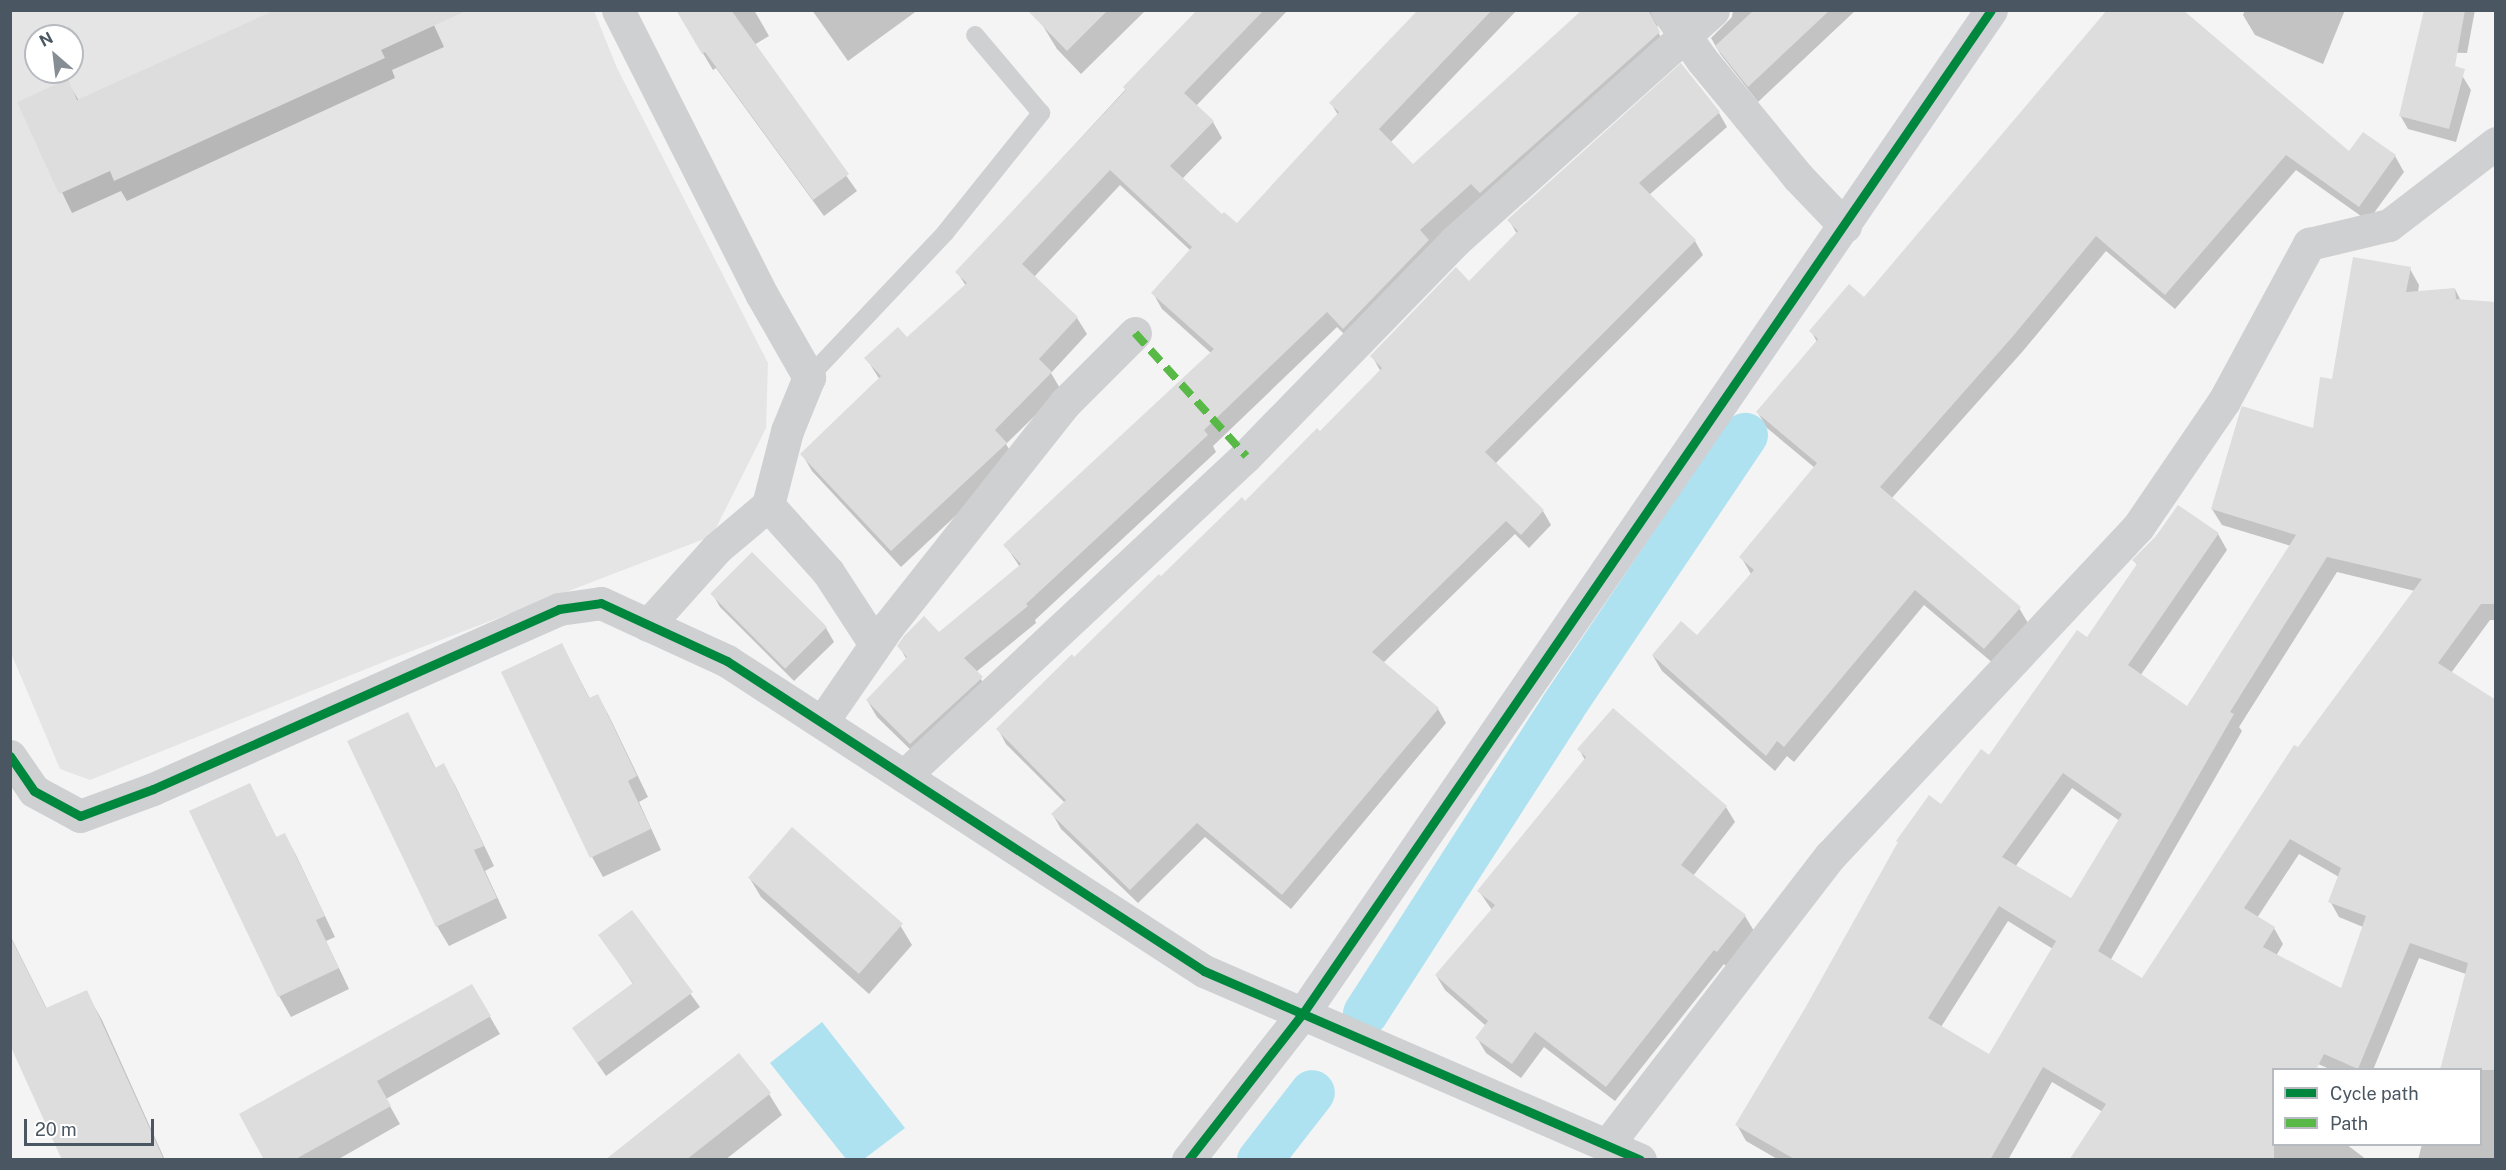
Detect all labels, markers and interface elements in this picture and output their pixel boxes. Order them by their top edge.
north arrow [24,24,84,84]
text: N [36,28,56,51]
legend [2272,1068,2482,1146]
text: Cycle path [2330,1083,2419,1104]
scale bar [27,1107,158,1145]
text: Path [2330,1113,2368,1134]
text: 20 m [35,1119,77,1140]

